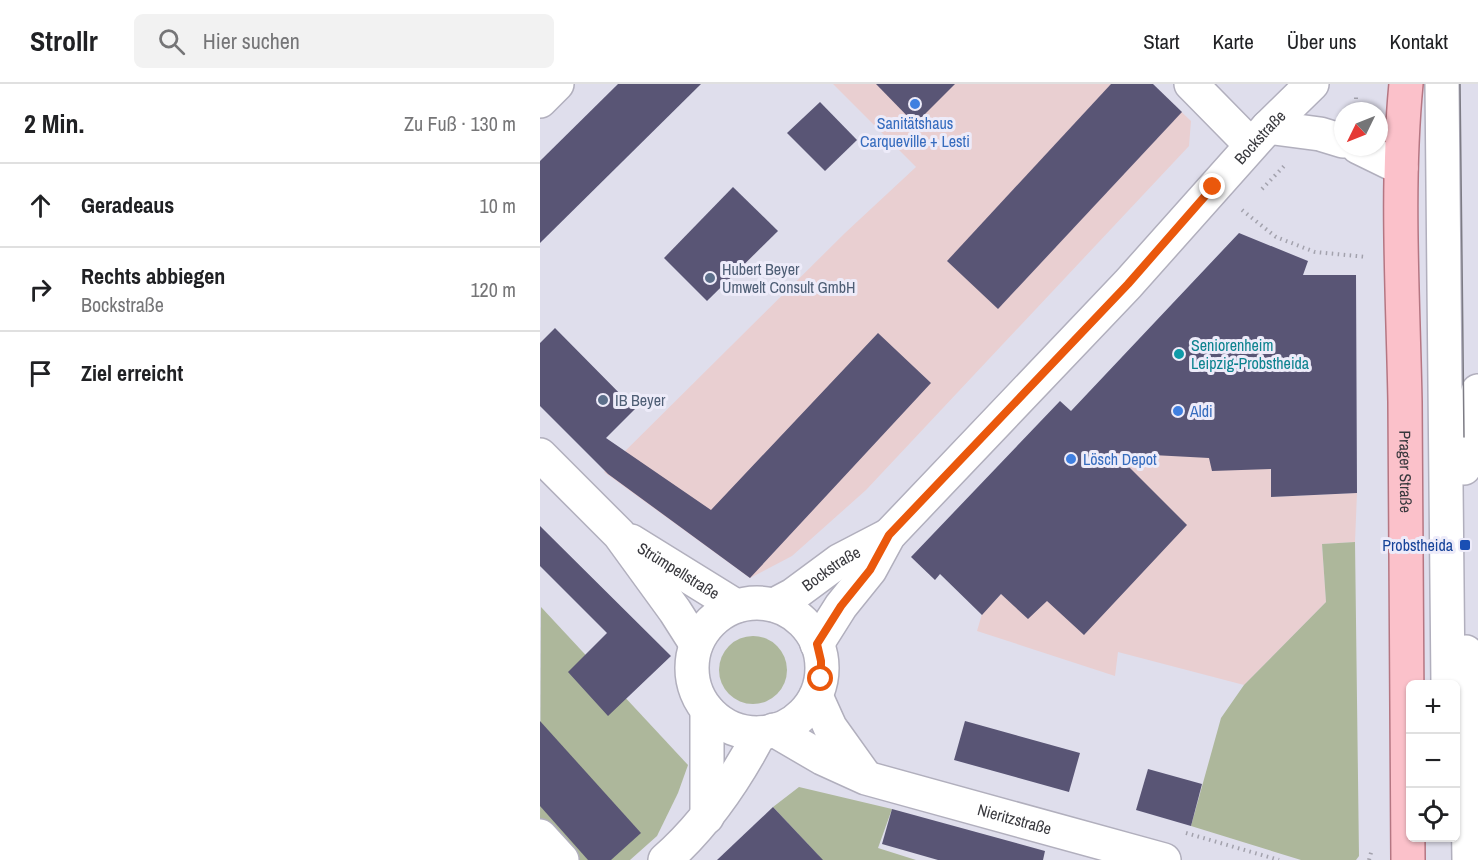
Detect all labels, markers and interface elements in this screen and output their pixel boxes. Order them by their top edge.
search box [134,14,554,68]
text: Strollr [30,22,98,60]
icon: search [155,25,188,58]
text: Hier suchen [203,26,300,56]
text: Start [1143,27,1180,56]
text: Karte [1213,27,1254,56]
text: Über uns [1287,27,1357,56]
text: Kontakt [1390,27,1448,56]
marker: Sanitätshaus Carqueville + Lesti [908,97,922,111]
north arrow [1334,102,1388,156]
street label: Bockstraße [1229,105,1290,169]
text: 2 Min. [24,106,84,141]
text: Zu Fuß · 130 m [404,110,516,137]
place label: Sanitätshaus Carqueville + Lesti [860,112,970,152]
route end [1199,173,1225,199]
icon: ahead [24,189,57,222]
text: Geradeaus [81,190,174,220]
text: 10 m [480,192,516,219]
place label: Hubert Beyer Umwelt Consult GmbH [722,258,855,298]
text: Rechts abbiegen [81,261,225,291]
marker: Hubert Beyer Umwelt Consult GmbH [703,271,717,285]
icon: right [24,273,57,306]
text: 120 m [470,276,516,303]
text: Bockstraße [81,291,164,318]
place label: Seniorenheim Leipzig-Probstheida [1191,334,1310,374]
marker: Seniorenheim Leipzig-Probstheida [1172,347,1186,361]
icon: arrive [24,357,57,390]
text: Ziel erreicht [81,358,183,388]
place label: IB Beyer [615,389,666,411]
marker: IB Beyer [596,393,610,407]
place label: Aldi [1189,400,1213,422]
marker: Aldi [1171,404,1185,418]
street label: Prager Straße [1394,430,1417,513]
place label: Lösch Depot [1083,448,1157,470]
marker: Lösch Depot [1064,452,1078,466]
place label: Probstheida [1382,534,1454,556]
street label: Strümpellstraße [633,537,724,604]
marker: Probstheida [1458,538,1472,552]
street label: Bockstraße [797,541,864,596]
route start [807,665,833,691]
map controls [1406,680,1460,842]
button: + [1406,680,1460,734]
button: − [1406,734,1460,788]
button: locate [1406,788,1460,842]
street label: Nieritzstraße [975,798,1054,840]

